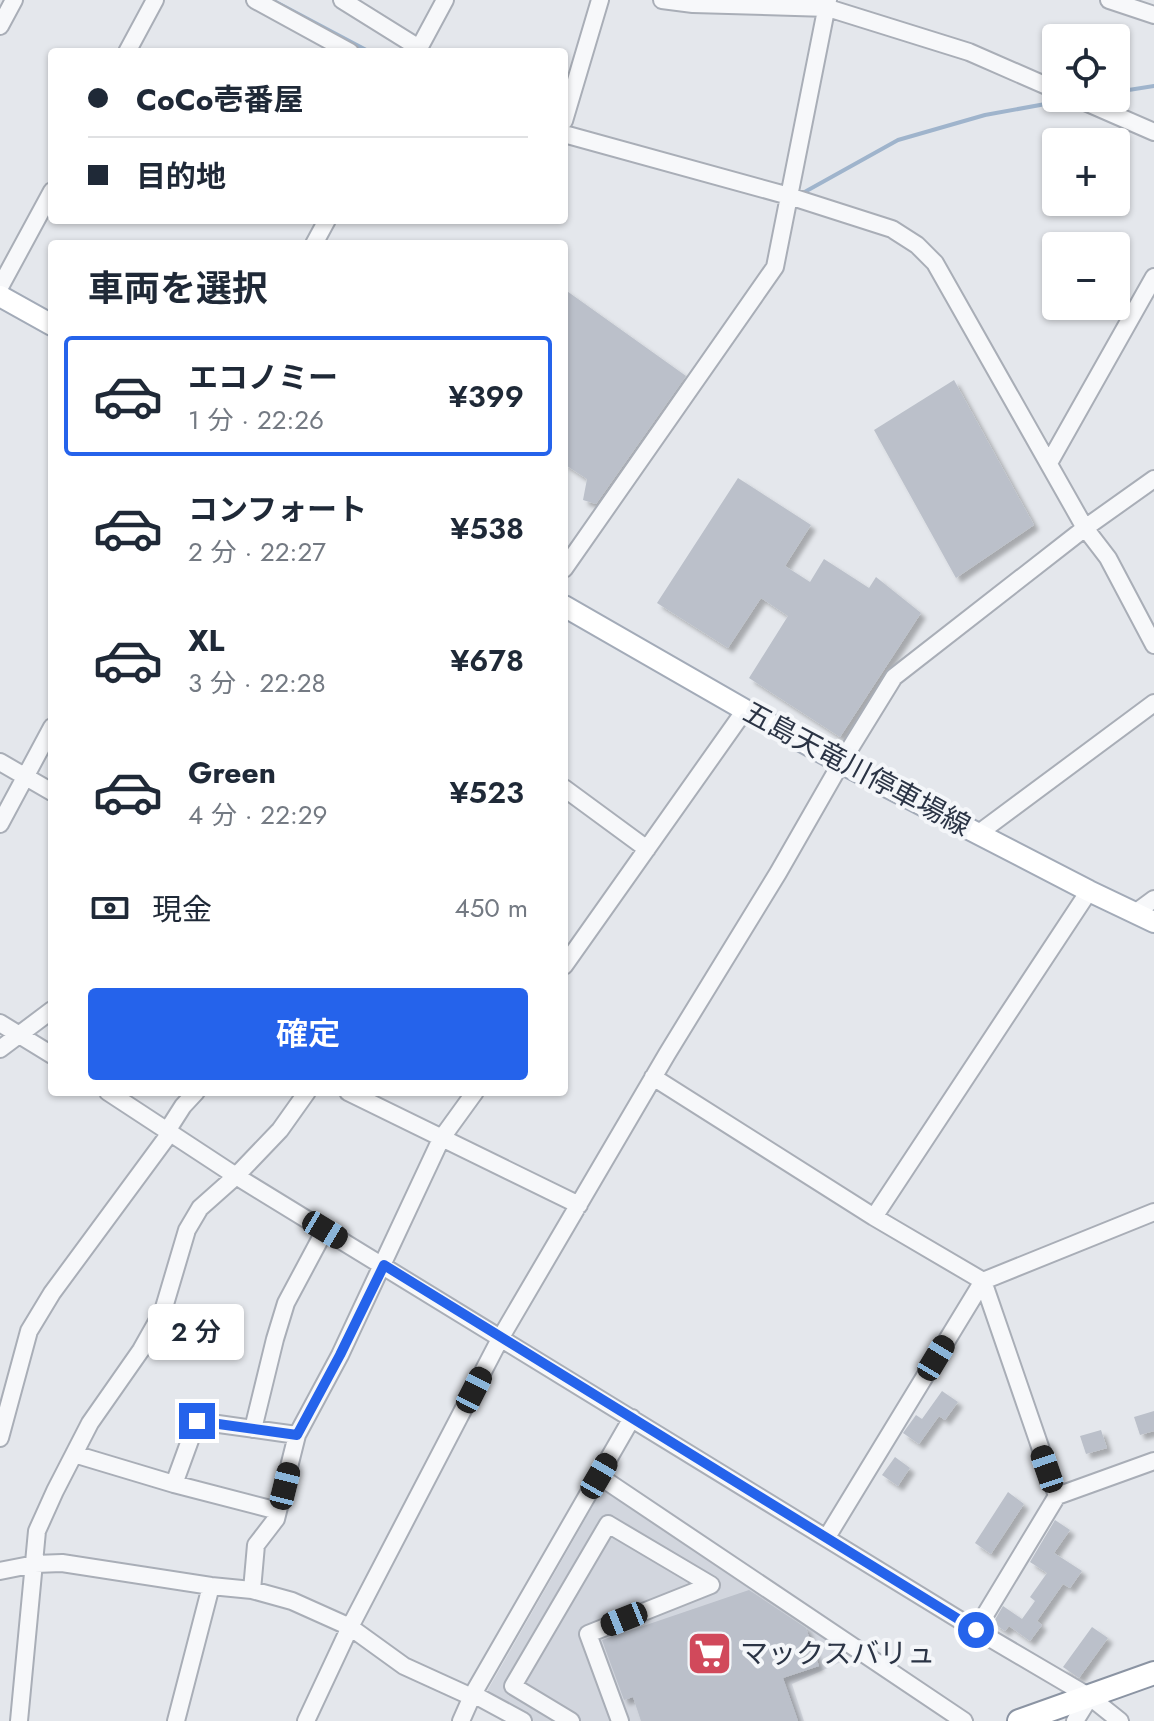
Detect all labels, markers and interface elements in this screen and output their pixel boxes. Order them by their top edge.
map controls [1042,24,1130,320]
button: locate [1042,24,1130,112]
text: CoCo壱番屋 [136,78,303,121]
button: + [1042,128,1130,216]
text: 目的地 [136,155,226,198]
button: − [1042,232,1130,320]
text: 車両を選択 [88,262,268,314]
text: エコノミー [188,356,338,399]
icon: car [92,360,164,432]
text: ¥399 [448,375,524,418]
text: 1 分 · 22:26 [188,401,324,439]
text: コンフォート [188,488,367,531]
icon: car [92,492,164,564]
text: ¥538 [450,507,524,550]
text: 2 分 · 22:27 [188,533,326,571]
text: XL [188,619,224,662]
icon: car [92,624,164,696]
text: ¥678 [450,639,524,682]
text: 3 分 · 22:28 [188,664,326,702]
street label: 五島天竜川停車場線 [736,692,978,846]
text: Green [188,751,276,794]
icon: car [92,756,164,828]
text: ¥523 [449,771,524,814]
text: 4 分 · 22:29 [188,796,328,834]
icon: cash [88,886,132,930]
text: 現金 [152,888,212,931]
text: 450 m [454,889,528,927]
button: 確定 [88,988,528,1080]
car [298,1207,352,1253]
callout: 2 分 [149,1305,245,1361]
text: 2 分 [171,1313,221,1351]
car [913,1331,959,1385]
car [452,1363,496,1417]
route end [179,1403,215,1439]
car [1028,1442,1066,1496]
car [577,1449,621,1503]
car [268,1460,302,1512]
car [597,1599,651,1639]
route start [958,1612,994,1648]
supermarket icon: マックスバリュ [685,1629,733,1677]
place label: マックスバリュ [740,1633,935,1674]

